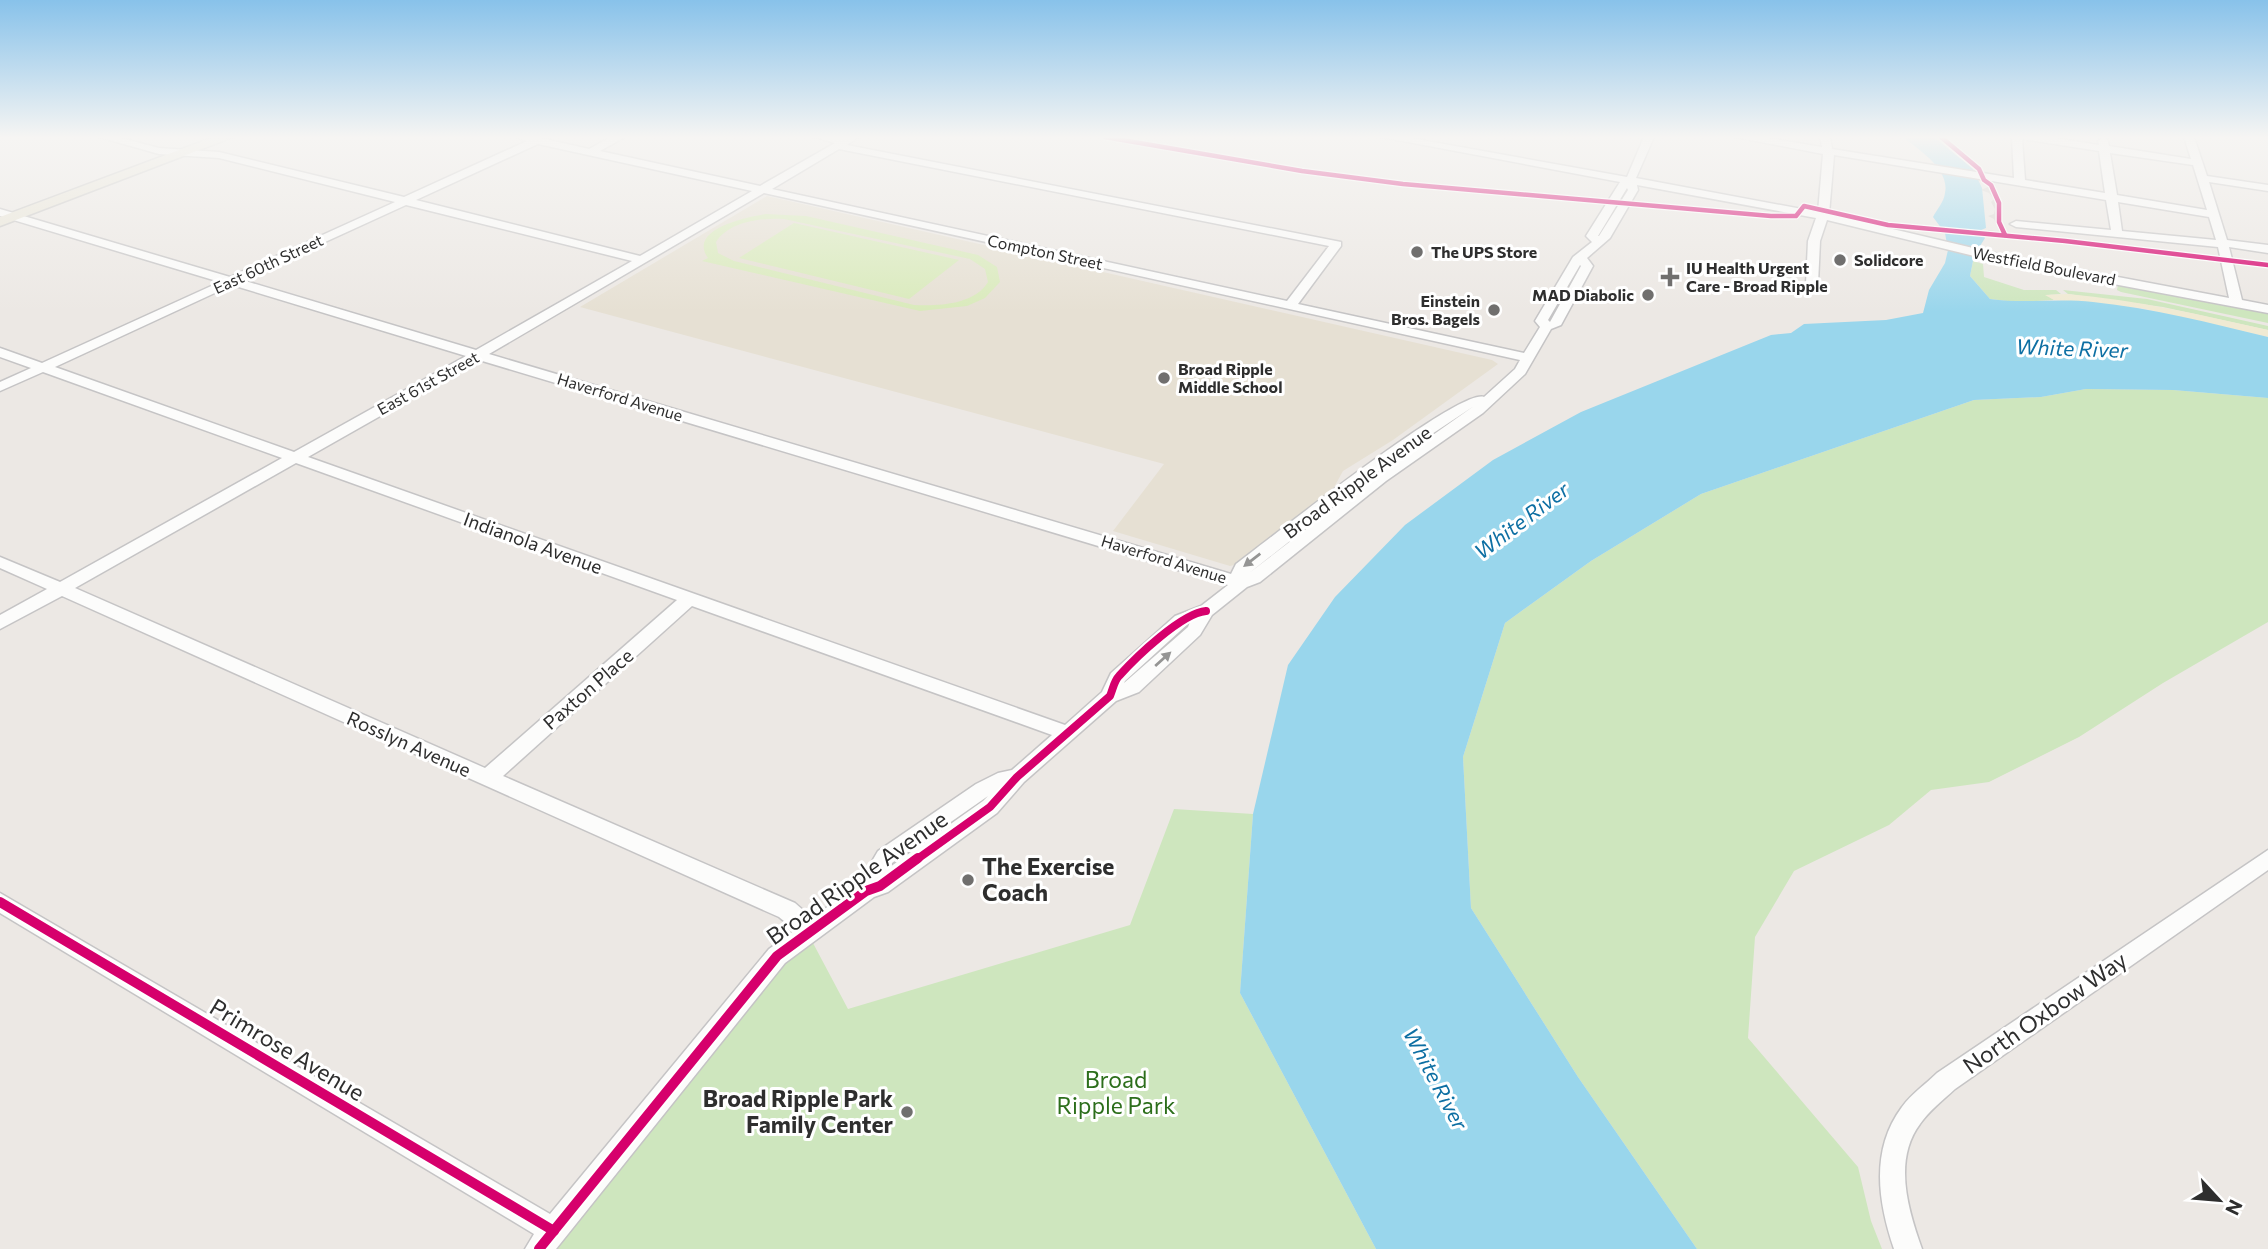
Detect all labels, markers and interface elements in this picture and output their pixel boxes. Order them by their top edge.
street label: East 60th Street [210,230,326,297]
street label: Compton Street [986,230,1105,273]
place label: The UPS Store [1431,242,1537,261]
street label: Westfield Boulevard [1971,242,2117,289]
marker: The UPS Store [1409,244,1425,260]
place label: Solidcore [1854,250,1923,269]
marker: Solidcore [1832,252,1848,268]
place label: IU Health Urgent Care - Broad Ripple [1686,258,1828,295]
marker: IU Health Urgent Care - Broad Ripple [1660,267,1680,287]
place label: MAD Diabolic [1532,285,1634,304]
marker: MAD Diabolic [1640,287,1656,303]
place label: Einstein Bros. Bagels [1391,291,1480,328]
marker: Einstein Bros. Bagels [1486,302,1502,318]
water label: White River [2016,333,2129,362]
street label: East 61st Street [374,347,482,418]
place label: Broad Ripple Middle School [1178,359,1283,396]
street label: Haverford Avenue [555,368,685,425]
marker: Broad Ripple Middle School [1156,370,1172,386]
street label: Broad Ripple Avenue [1278,420,1435,543]
water label: White River [1469,476,1574,563]
street label: Indianola Avenue [461,507,606,578]
street label: Haverford Avenue [1099,530,1229,587]
one-way arrow [1244,553,1262,568]
street label: Paxton Place [538,643,637,734]
one-way arrow [1154,652,1171,668]
street label: Rosslyn Avenue [344,706,475,781]
street label: Broad Ripple Avenue [760,804,952,950]
place label: The Exercise Coach [982,852,1114,906]
marker: The Exercise Coach [960,872,976,888]
street label: North Oxbow Way [1957,945,2132,1079]
street label: Primrose Avenue [205,992,370,1106]
water label: White River [1399,1023,1474,1134]
park label: Broad Ripple Park [1056,1065,1176,1119]
place label: Broad Ripple Park Family Center [703,1084,894,1138]
marker: Broad Ripple Park Family Center [899,1104,915,1120]
north arrow [2184,1165,2254,1235]
text: N [2221,1196,2248,1219]

